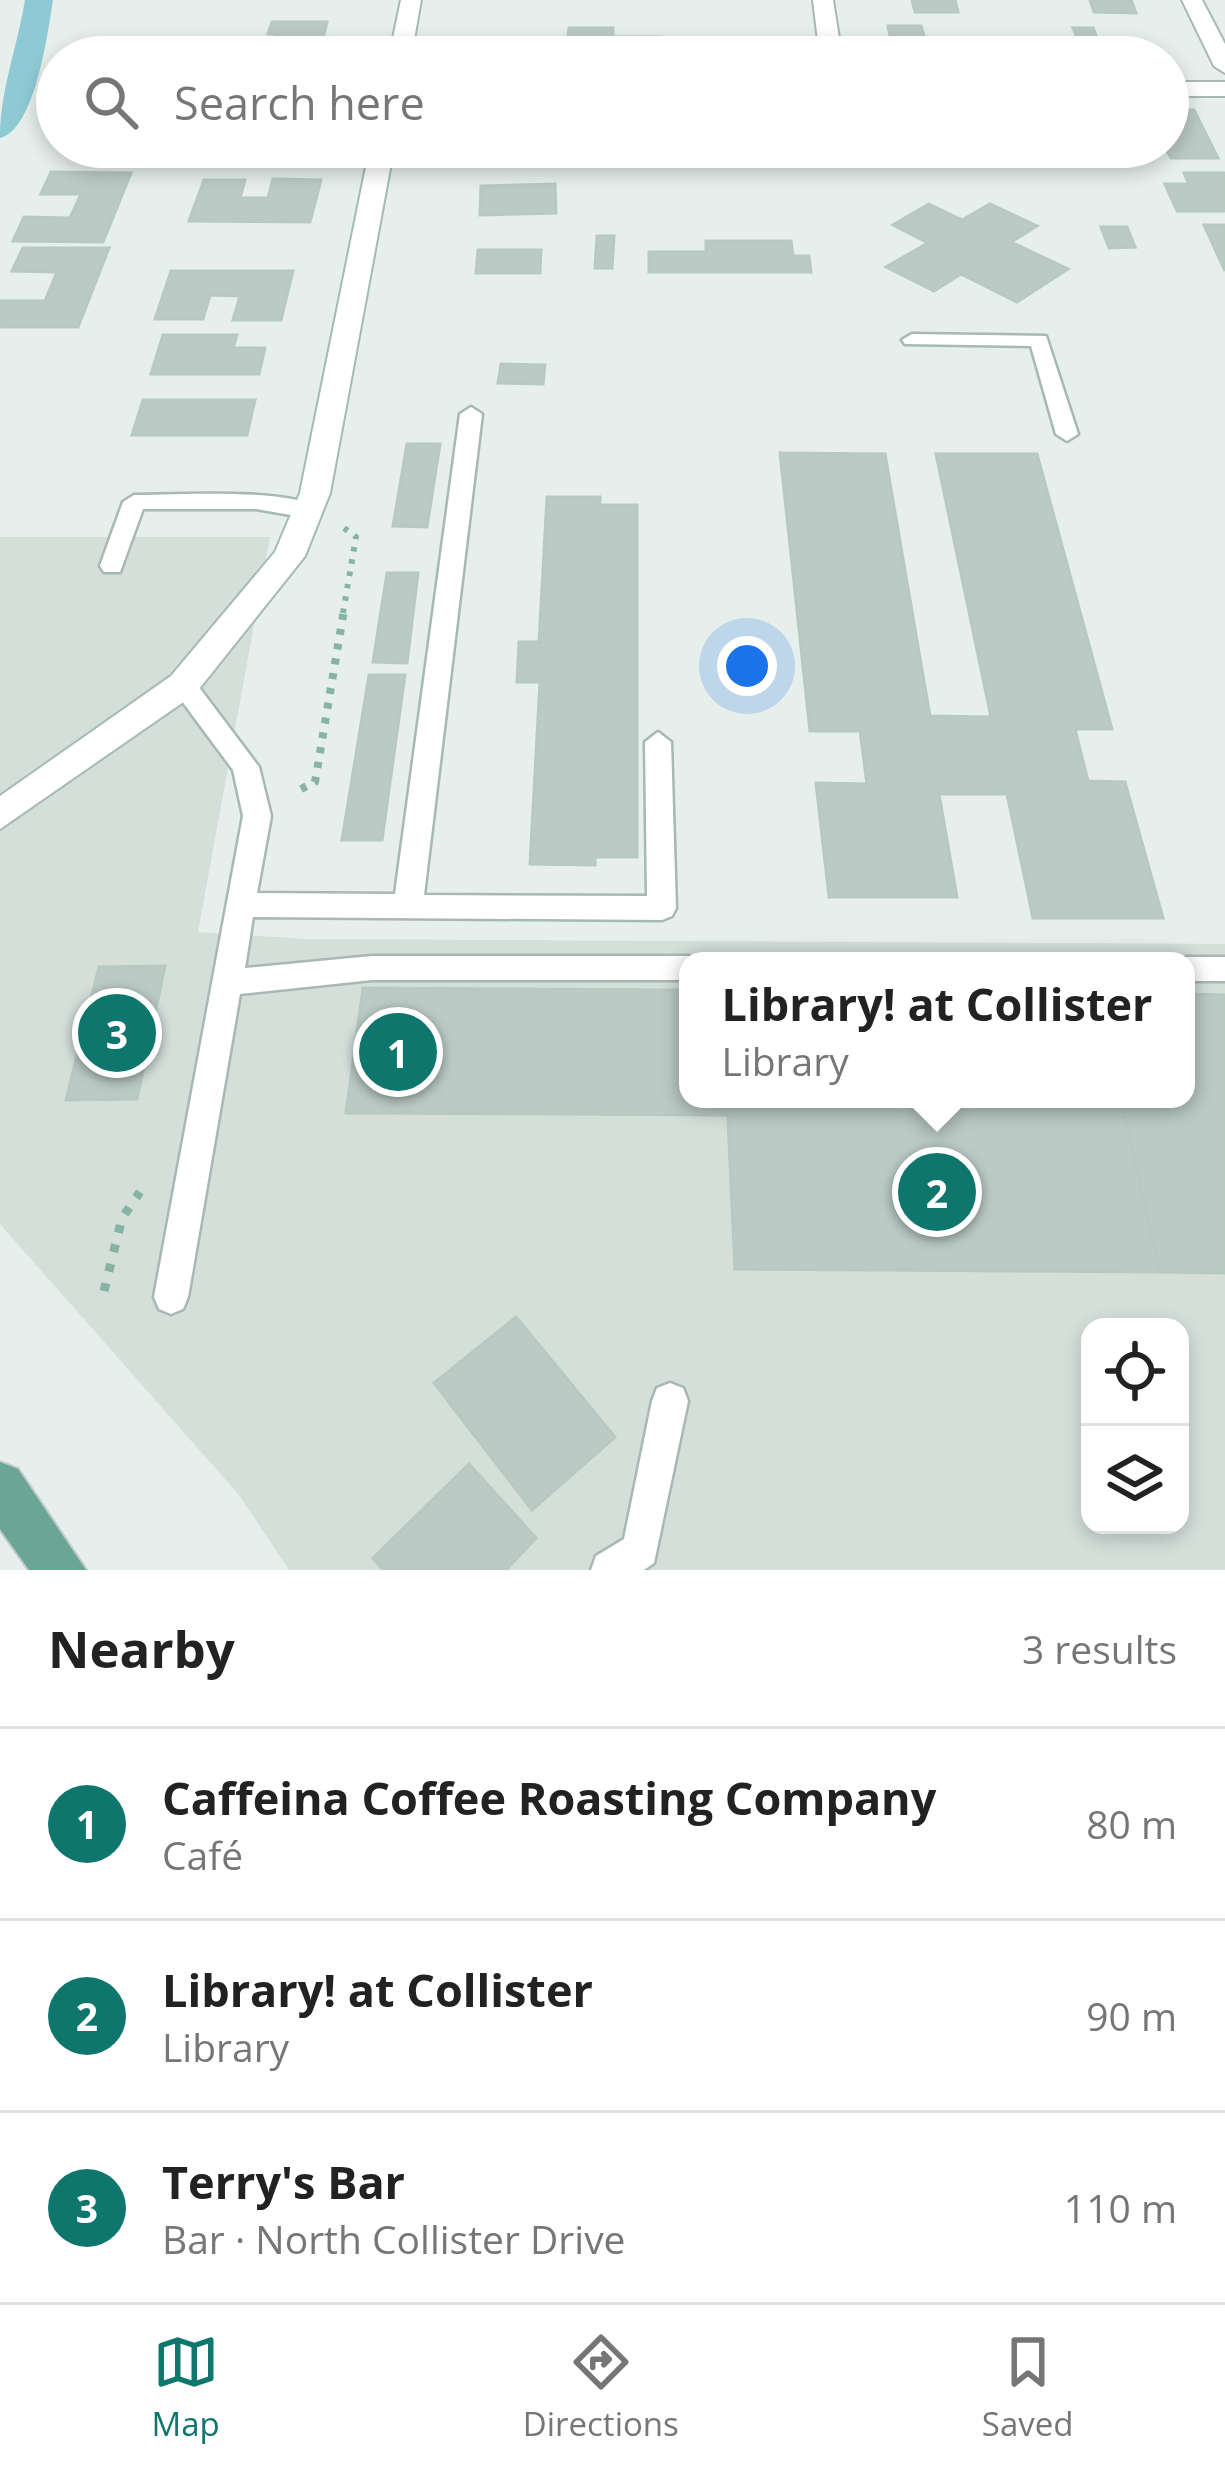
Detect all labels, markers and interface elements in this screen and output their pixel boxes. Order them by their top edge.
search box [36,36,1189,168]
icon: search [78,69,144,135]
text: Search here [174,72,425,133]
your location [717,636,777,696]
popup [679,952,1195,1108]
text: Library! at Collister [722,973,1152,1034]
pin: 3 [78,988,156,1078]
pin: 1 [359,1007,437,1097]
text: Library [722,1034,849,1087]
pin: 2 [898,1147,976,1237]
map controls [1081,1318,1189,1534]
button: locate [1081,1318,1189,1426]
button: layers [1081,1426,1189,1534]
text: Nearby [48,1613,235,1683]
text: 3 results [1022,1622,1177,1675]
text: Caffeina Coffee Roasting Company [162,1767,936,1828]
text: 1 [76,1797,98,1850]
text: 80 m [1086,1797,1177,1850]
text: Café [162,1828,243,1881]
text: Library! at Collister [162,1959,593,2020]
text: 2 [76,1989,98,2042]
text: 90 m [1086,1989,1177,2042]
text: Library [162,2020,289,2073]
text: Terry's Bar [162,2151,405,2212]
text: 3 [76,2181,98,2234]
text: 110 m [1064,2181,1177,2234]
text: Bar · North Collister Drive [162,2212,626,2265]
tab: Map [152,2329,220,2446]
tab: Directions [523,2329,679,2446]
tab: Saved [982,2329,1073,2446]

